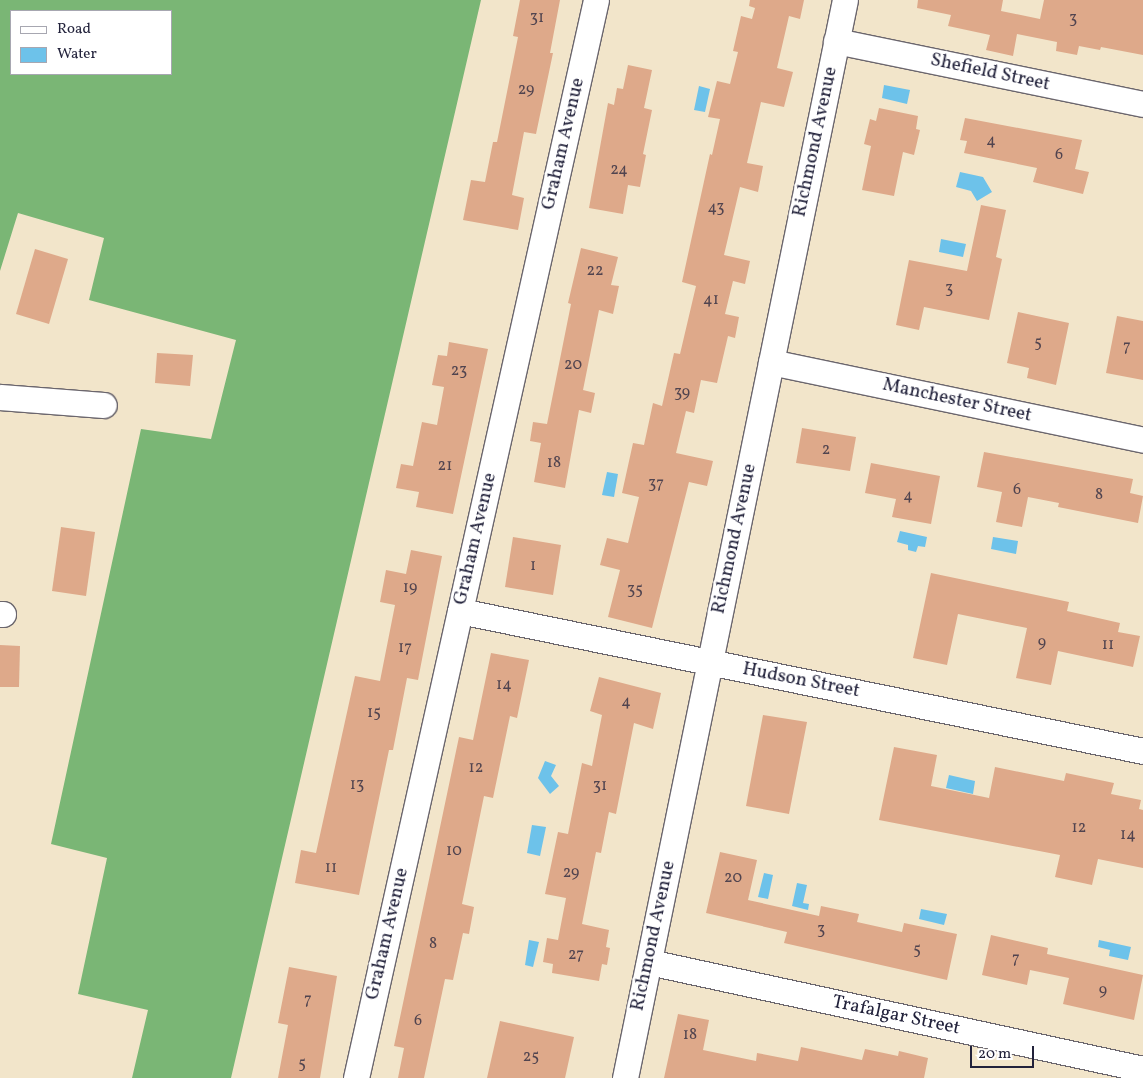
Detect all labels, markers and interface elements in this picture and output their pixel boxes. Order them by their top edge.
house number: 31 [530,8,544,28]
house number: 3 [1069,9,1077,29]
legend [10,10,172,75]
text: Road [57,19,91,40]
text: Water [57,44,97,65]
street label: Shefield Street [928,49,1052,97]
street label: Richmond Avenue [789,65,843,219]
street label: Graham Avenue [538,76,590,212]
house number: 29 [518,80,534,100]
house number: 4 [986,131,996,151]
house number: 6 [1055,145,1063,165]
house number: 24 [610,160,628,180]
house number: 43 [707,198,725,218]
house number: 22 [586,261,604,281]
house number: 3 [945,279,953,299]
house number: 41 [703,290,719,310]
house number: 5 [1034,333,1042,353]
house number: 7 [1123,337,1131,357]
house number: 20 [564,355,582,375]
house number: 23 [451,361,467,381]
street label: Manchester Street [880,374,1034,428]
house number: 39 [674,383,690,403]
house number: 2 [822,440,830,460]
house number: 18 [547,453,561,473]
house number: 21 [438,456,452,476]
street label: Richmond Avenue [708,462,762,616]
street label: Graham Avenue [450,471,502,607]
house number: 37 [648,474,664,494]
house number: 6 [1013,480,1021,500]
house number: 8 [1095,485,1103,505]
house number: 4 [903,486,913,506]
house number: 1 [530,556,536,576]
house number: 19 [403,578,417,598]
house number: 35 [627,580,643,600]
house number: 9 [1038,633,1046,653]
house number: 11 [1102,635,1114,655]
house number: 17 [398,638,412,658]
street label: Hudson Street [740,658,862,704]
house number: 14 [496,675,512,695]
house number: 4 [621,692,631,712]
house number: 15 [367,703,381,723]
house number: 12 [469,758,483,778]
house number: 13 [350,775,364,795]
house number: 31 [593,776,607,796]
house number: 12 [1072,818,1086,838]
house number: 14 [1120,825,1136,845]
house number: 10 [446,841,462,861]
house number: 11 [325,858,337,878]
street label: Richmond Avenue [627,859,681,1013]
house number: 29 [563,863,579,883]
street label: Graham Avenue [362,866,414,1002]
house number: 20 [724,868,742,888]
house number: 3 [817,920,825,940]
house number: 8 [429,934,437,954]
house number: 5 [913,940,921,960]
house number: 27 [568,945,584,965]
house number: 7 [1012,949,1020,969]
house number: 9 [1099,981,1107,1001]
house number: 7 [304,990,312,1010]
street label: Trafalgar Street [830,991,962,1041]
house number: 6 [414,1011,422,1031]
house number: 18 [683,1025,697,1045]
scale bar [973,1036,1037,1068]
text: 20 m [978,1044,1011,1065]
house number: 25 [523,1047,539,1067]
house number: 5 [298,1054,306,1074]

